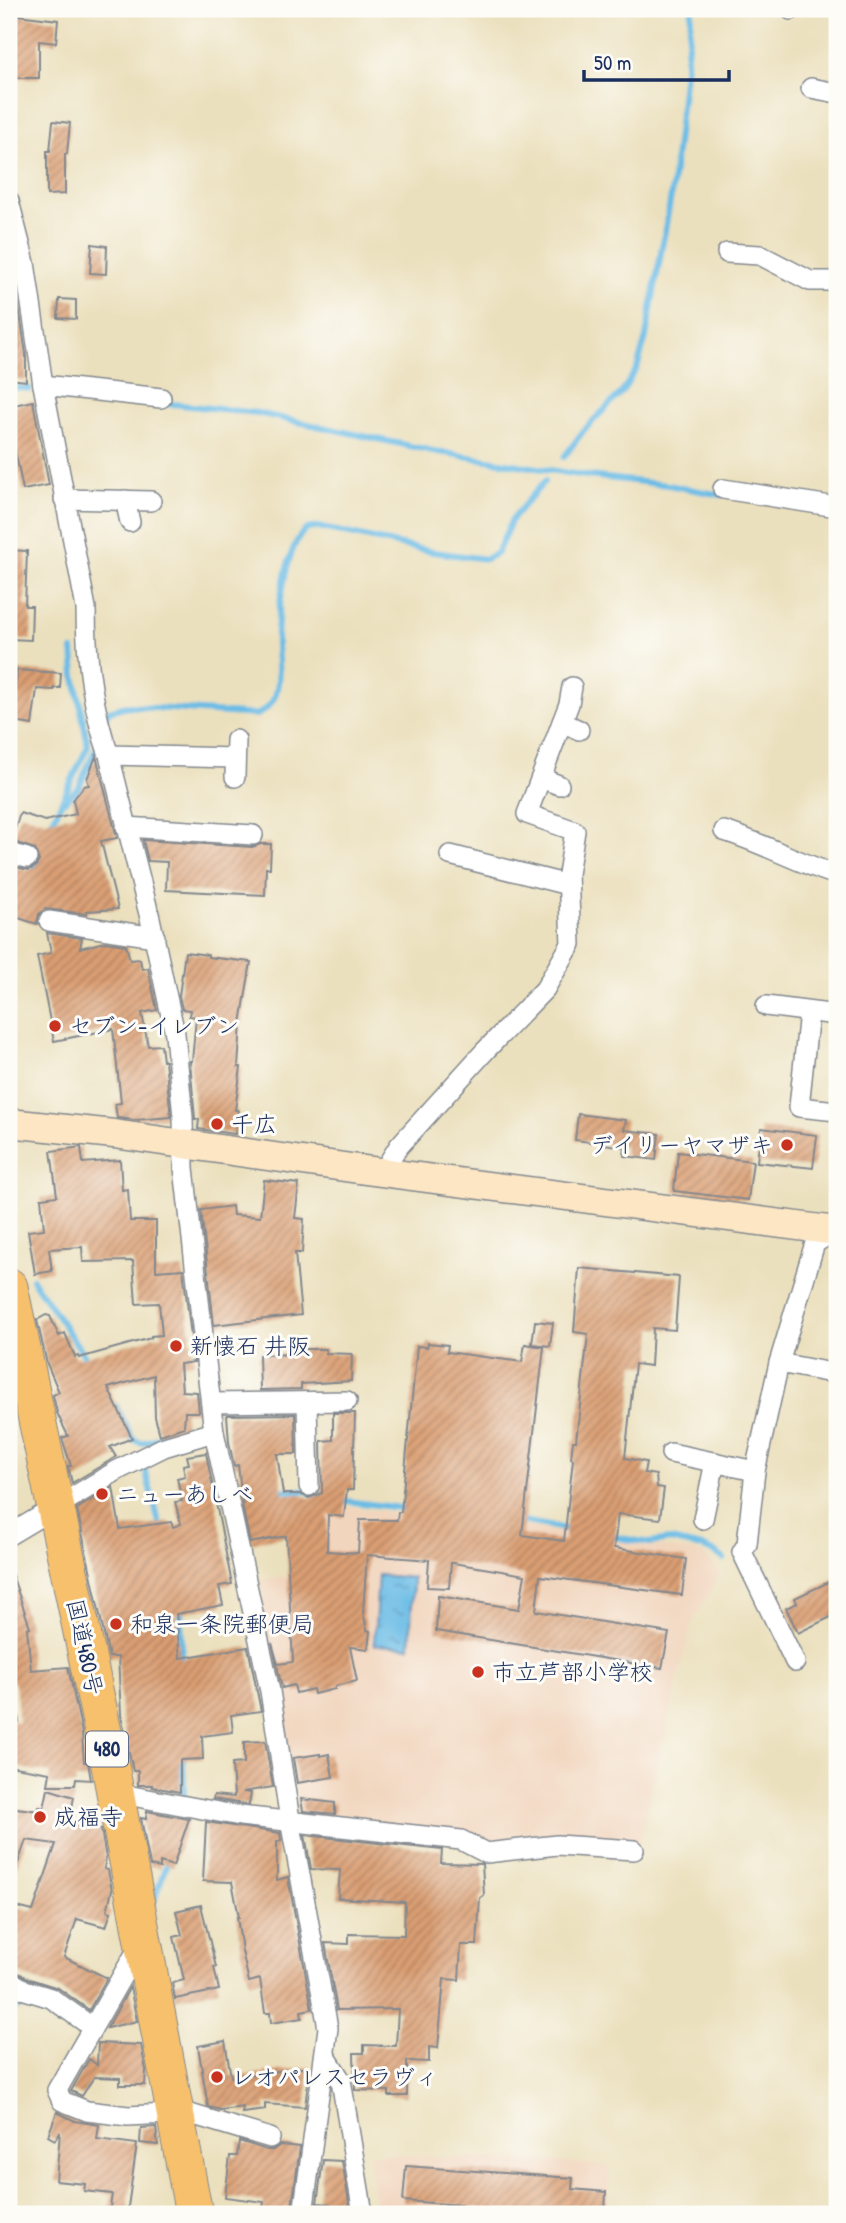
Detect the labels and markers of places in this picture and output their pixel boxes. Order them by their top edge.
place label: セブン-イレブン [69,1010,239,1041]
marker: セブン-イレブン [47,1018,63,1034]
place label: 千広 [231,1108,277,1139]
marker: 千広 [209,1116,225,1132]
place label: デイリーヤマザキ [590,1129,773,1160]
marker: デイリーヤマザキ [779,1137,795,1153]
place label: 新懐石 井阪 [190,1330,310,1361]
marker: 新懐石 井阪 [168,1338,184,1354]
place label: ニューあしべ [116,1478,254,1509]
marker: ニューあしべ [94,1486,110,1502]
place label: 和泉一条院郵便局 [130,1608,314,1639]
marker: 和泉一条院郵便局 [108,1616,124,1632]
place label: 市立芦部小学校 [492,1656,653,1687]
marker: 市立芦部小学校 [470,1664,486,1680]
place label: 成福寺 [54,1801,123,1832]
marker: 成福寺 [32,1809,48,1825]
place label: レオパレスセラヴィ [231,2061,438,2092]
marker: レオパレスセラヴィ [209,2069,225,2085]

